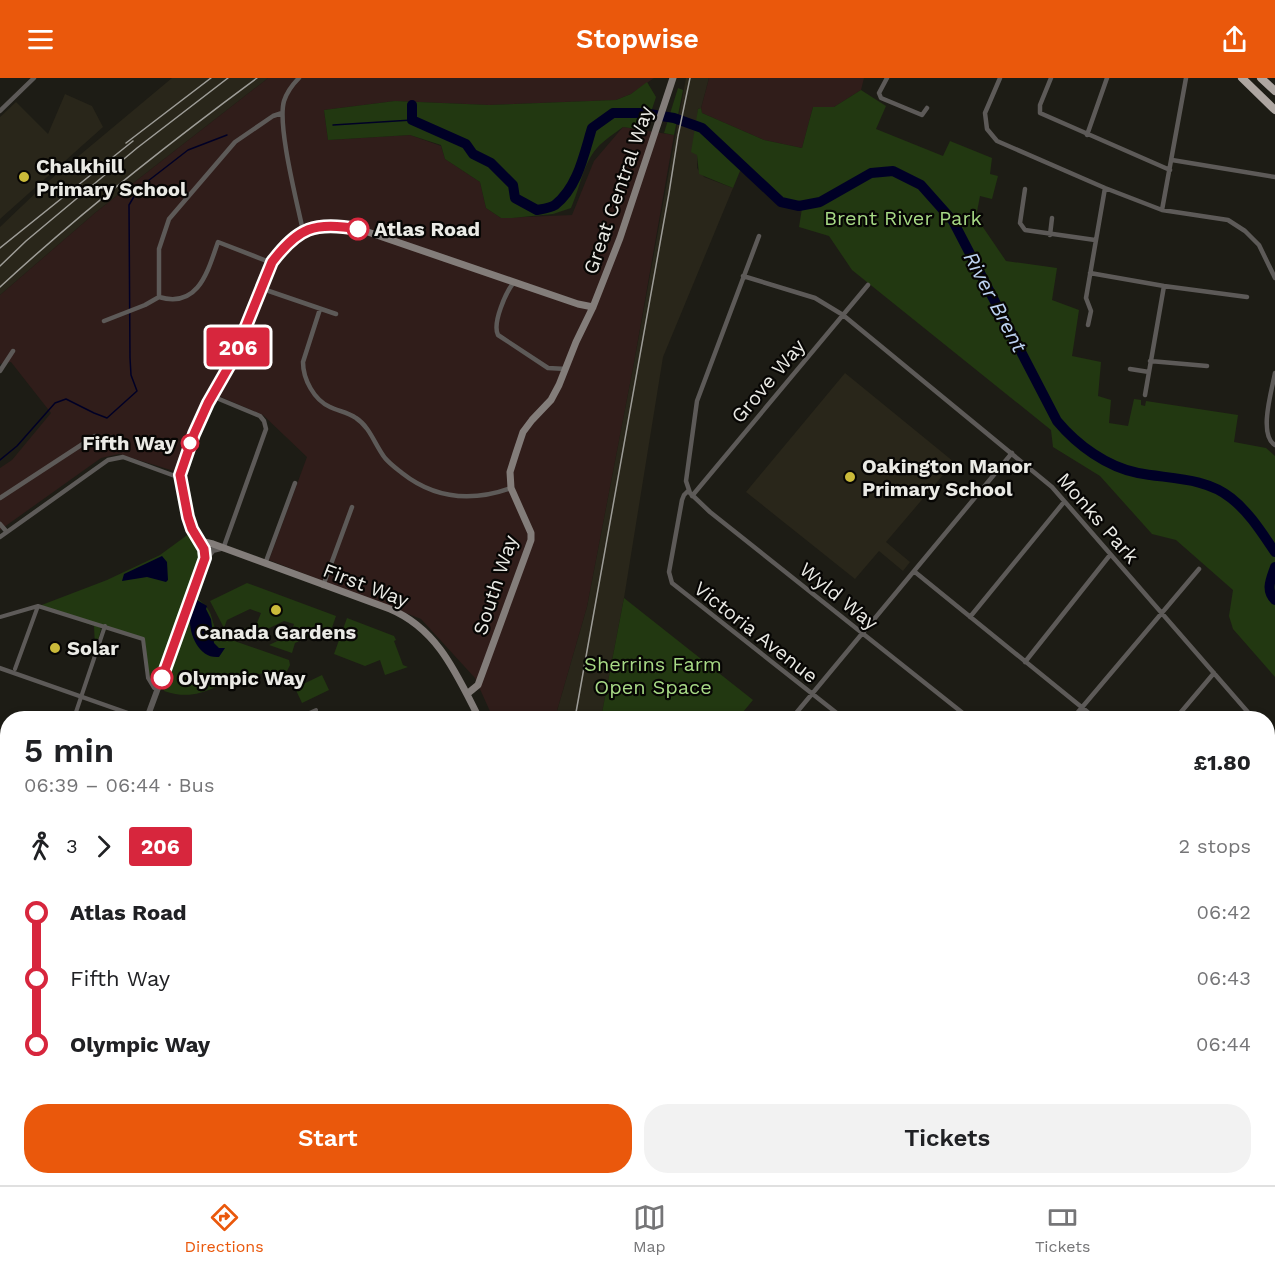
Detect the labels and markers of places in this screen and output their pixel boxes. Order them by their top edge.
place label: Chalkhill Primary School [36,154,187,201]
marker: Chalkhill Primary School [17,170,31,184]
place label: Atlas Road [374,217,480,241]
marker: Atlas Road [347,218,369,240]
place label: Fifth Way [82,431,177,455]
marker: Fifth Way [181,434,199,452]
place label: Oakington Manor Primary School [862,454,1032,501]
marker: Oakington Manor Primary School [843,470,857,484]
marker: Canada Gardens [269,603,283,617]
place label: Canada Gardens [196,620,357,644]
place label: Solar [67,636,119,660]
marker: Solar [48,641,62,655]
place label: Olympic Way [178,666,306,690]
marker: Olympic Way [151,667,173,689]

